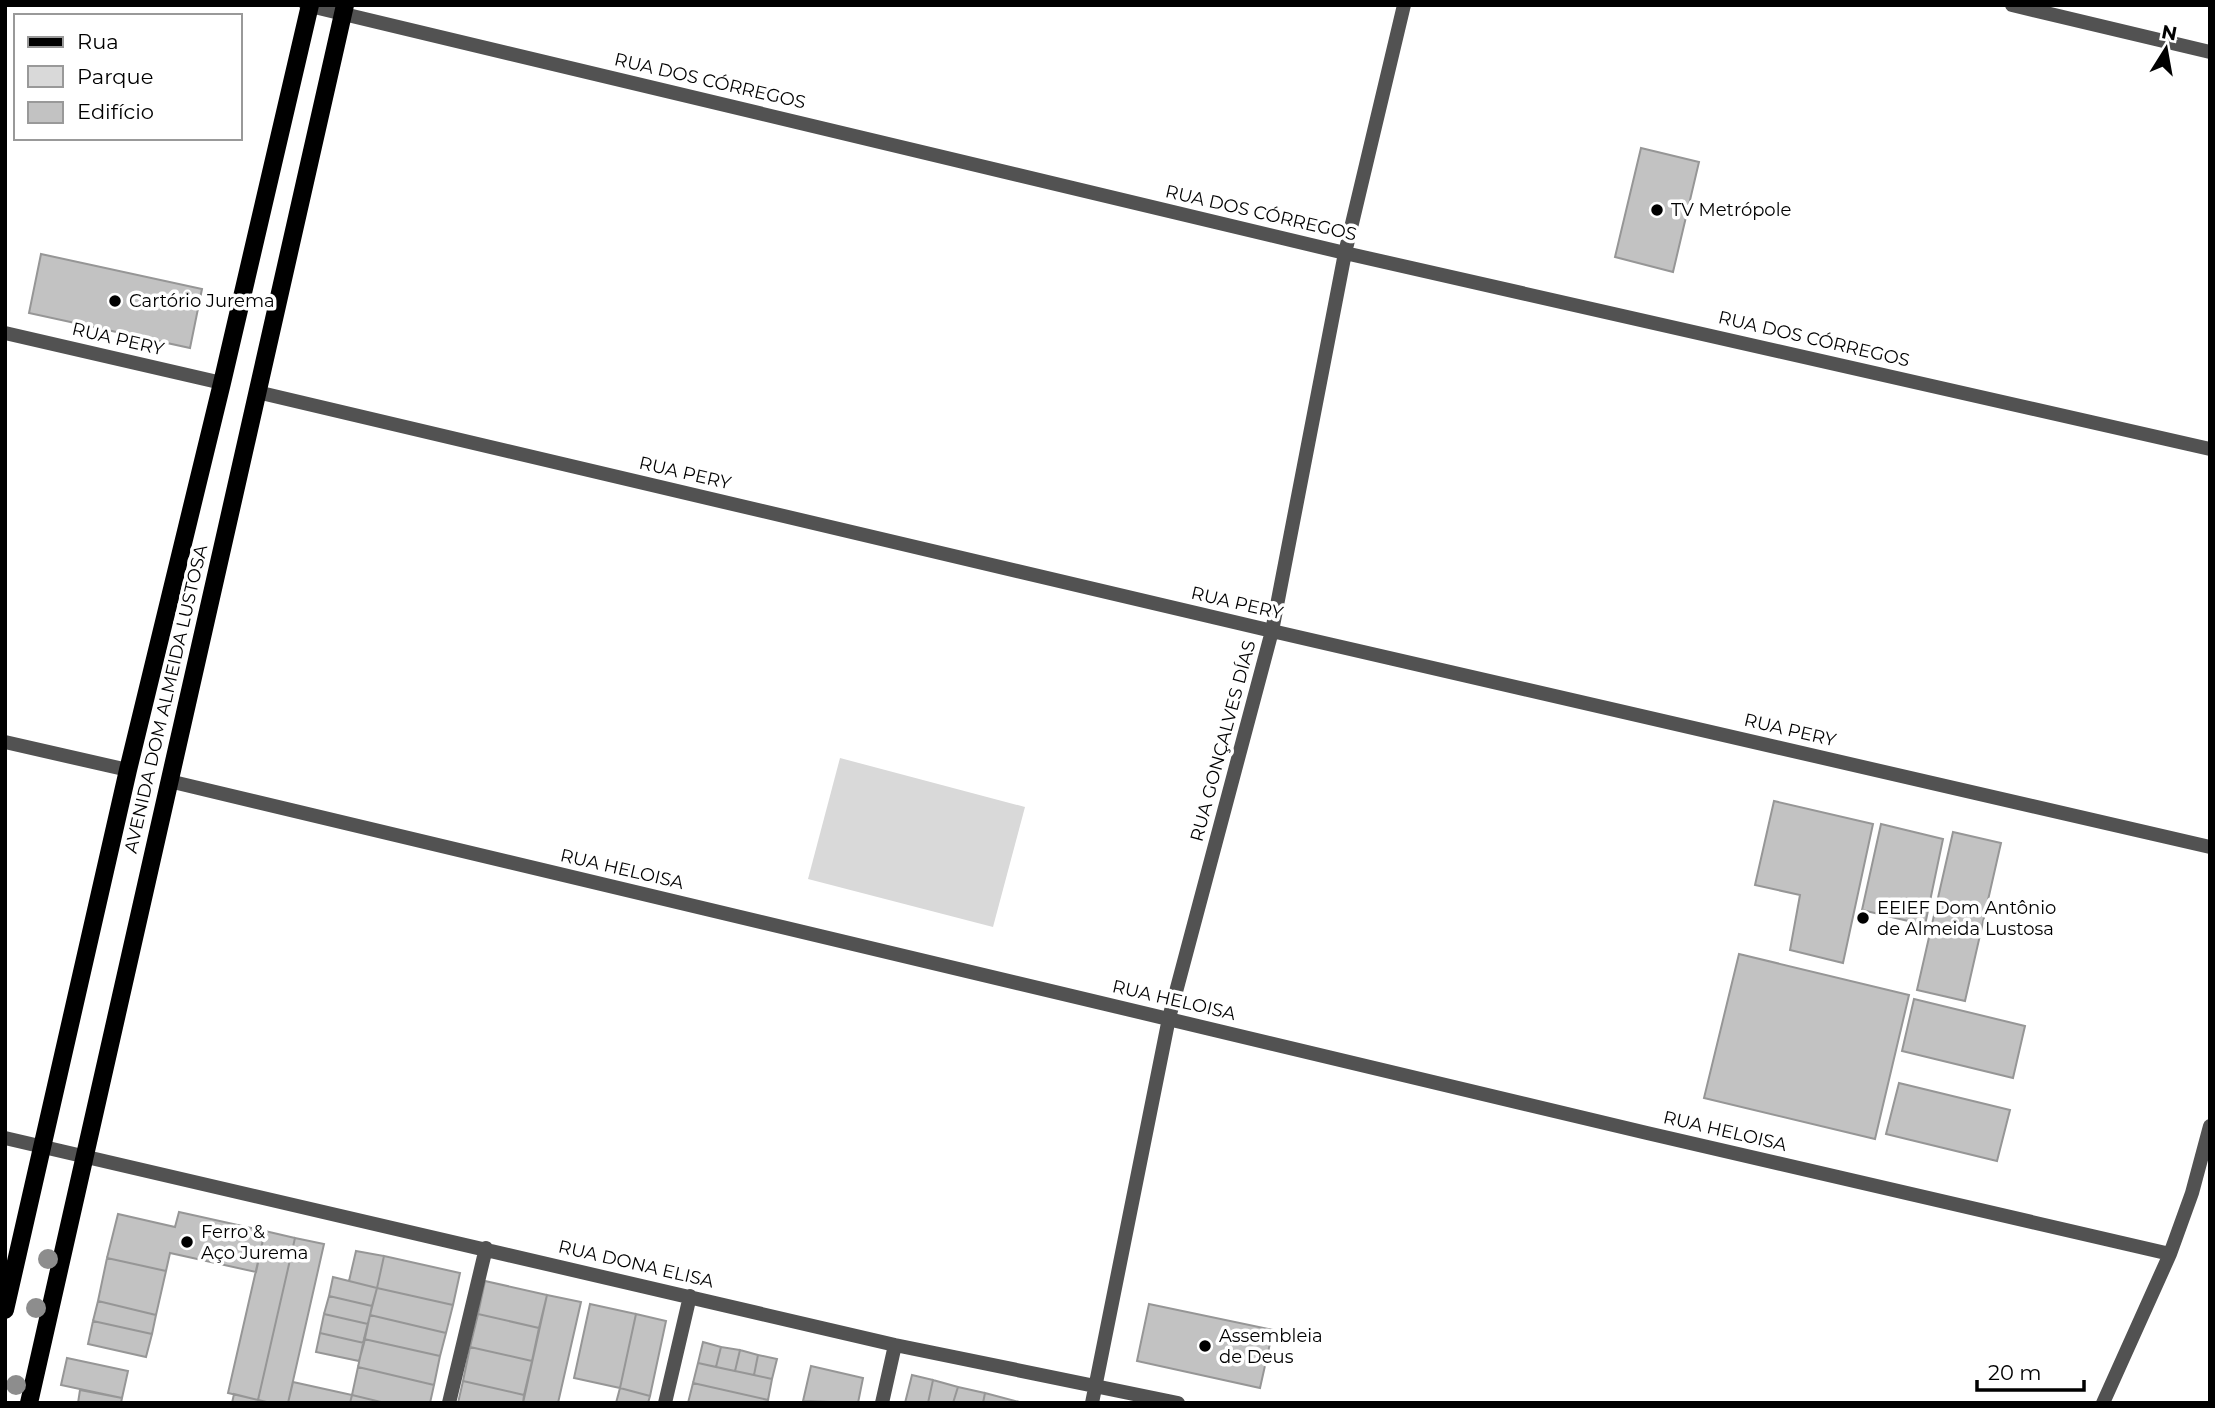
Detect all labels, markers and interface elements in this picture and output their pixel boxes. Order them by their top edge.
legend [14,14,242,140]
north arrow [2131,14,2201,84]
text: N [2159,20,2179,46]
text: Rua [77,29,119,54]
street label: RUA DOS CÓRREGOS [612,48,808,114]
text: Parque [77,64,153,89]
text: Edifício [77,99,154,124]
street label: RUA DOS CÓRREGOS [1163,180,1359,246]
place label: TV Metrópole [1671,199,1791,221]
marker: TV Metrópole [1649,202,1665,218]
place label: Cartório Jurema [129,290,275,312]
marker: Cartório Jurema [107,293,123,309]
street label: RUA DOS CÓRREGOS [1716,306,1912,372]
street label: RUA PERY [70,318,167,360]
street label: RUA PERY [637,452,734,494]
street label: AVENIDA DOM ALMEIDA LUSTOSA [120,542,212,855]
street label: RUA PERY [1189,582,1286,624]
street label: RUA GONÇALVES DÍAS [1185,638,1261,844]
street label: RUA PERY [1742,709,1839,751]
street label: RUA HELOISA [558,844,686,894]
place label: EEIEF Dom Antônio de Almeida Lustosa [1877,897,2056,940]
marker: EEIEF Dom Antônio de Almeida Lustosa [1855,910,1871,926]
street label: RUA HELOISA [1110,975,1238,1025]
street label: RUA HELOISA [1661,1106,1789,1156]
place label: Ferro & Aço Jurema [201,1221,309,1264]
marker: Ferro & Aço Jurema [179,1234,195,1250]
street label: RUA DONA ELISA [556,1235,716,1293]
place label: Assembleia de Deus [1219,1325,1323,1368]
marker: Assembleia de Deus [1197,1338,1213,1354]
scale bar [1977,1348,2084,1392]
text: 20 m [1988,1360,2042,1385]

